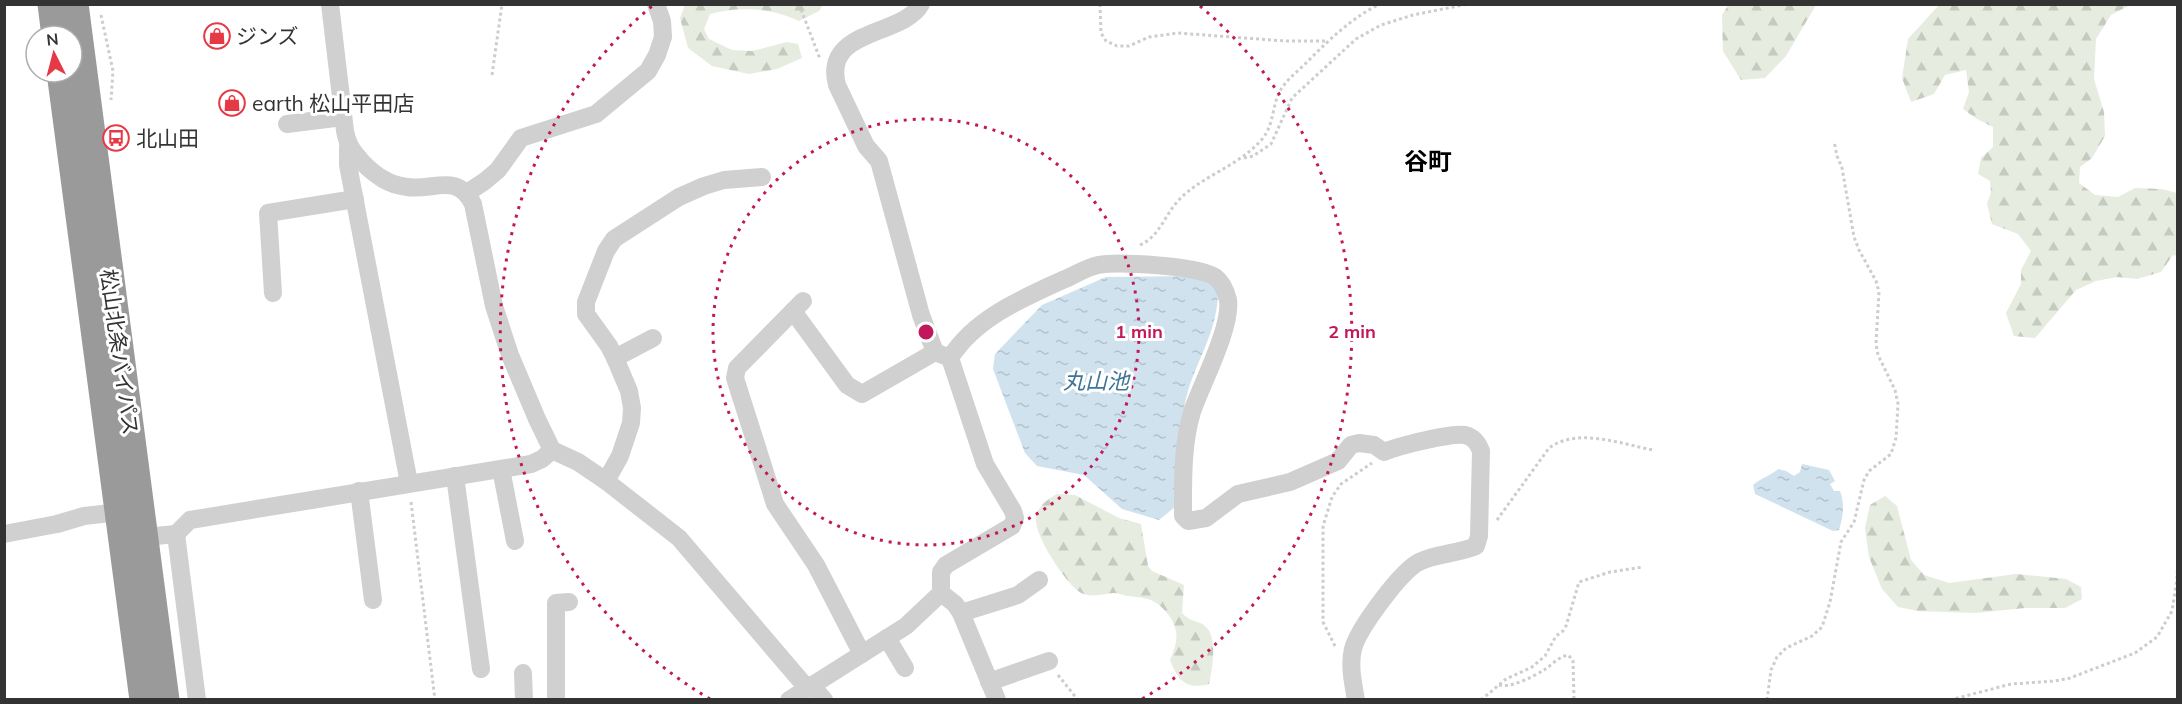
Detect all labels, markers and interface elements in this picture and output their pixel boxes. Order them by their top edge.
shop icon: ジンズ [202,21,232,51]
place label: ジンズ [236,23,299,49]
north arrow [24,24,84,84]
text: N [45,29,59,50]
shop icon: earth 松山平田店 [217,88,247,118]
place label: earth 松山平田店 [252,90,414,116]
bus stop icon: 北山田 [101,123,131,153]
place label: 北山田 [136,125,199,151]
district label: 谷町 [1404,146,1452,176]
street label: 松山北条バイパス [95,267,145,437]
text: 1 min [1115,320,1163,343]
text: 2 min [1328,320,1376,343]
centre of rings [916,322,936,342]
water label: 丸山池 [1063,367,1131,395]

